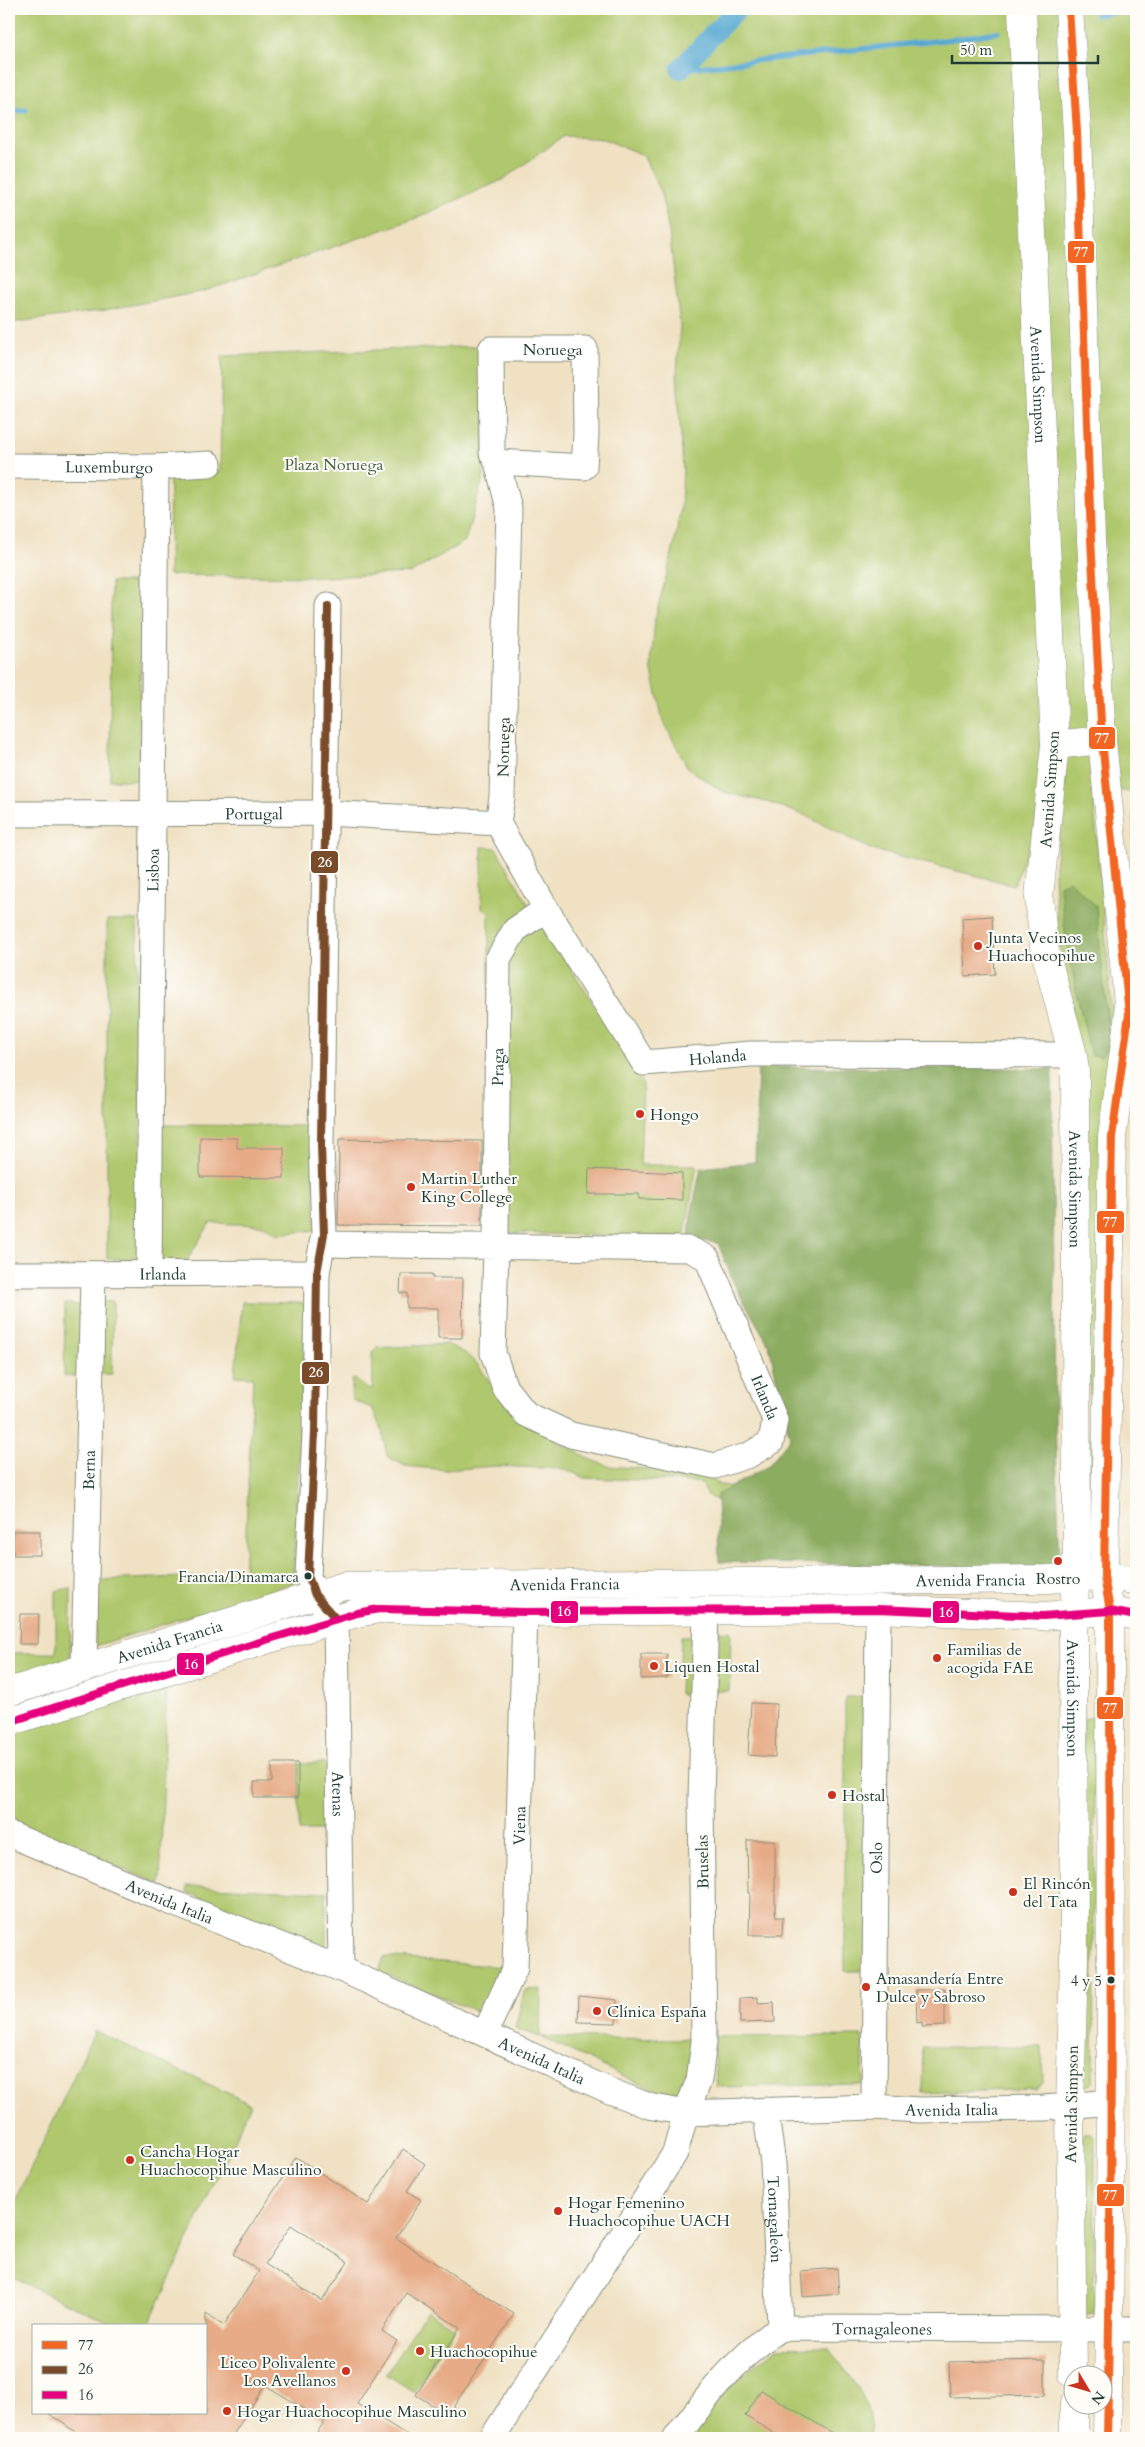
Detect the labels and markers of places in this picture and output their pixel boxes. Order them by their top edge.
place label: Junta Vecinos Huachocopihue [986,927,1096,967]
marker: Junta Vecinos Huachocopihue [972,940,984,952]
place label: Hongo [650,1104,699,1126]
marker: Hongo [634,1108,646,1120]
place label: Martin Luther King College [421,1168,517,1208]
marker: Martin Luther King College [405,1181,417,1193]
marker: Rostro [1052,1555,1064,1567]
place label: Francia/Dinamarca [178,1567,300,1587]
place label: Rostro [1036,1568,1081,1590]
marker: Francia/Dinamarca [303,1571,313,1581]
place label: Familias de acogida FAE [947,1639,1034,1679]
marker: Familias de acogida FAE [931,1652,943,1664]
place label: Liquen Hostal [664,1656,760,1678]
marker: Liquen Hostal [648,1660,660,1672]
place label: Hostal [842,1785,885,1807]
marker: Hostal [826,1789,838,1801]
place label: El Rincón del Tata [1023,1873,1091,1913]
marker: El Rincón del Tata [1007,1886,1019,1898]
place label: Amasandería Entre Dulce y Sabroso [876,1968,1004,2008]
place label: 4 y 5 [1071,1971,1102,1991]
marker: 4 y 5 [1106,1975,1116,1985]
marker: Amasandería Entre Dulce y Sabroso [860,1981,872,1993]
place label: Clínica España [607,2001,707,2023]
marker: Clínica España [591,2005,603,2017]
place label: Cancha Hogar Huachocopihue Masculino [140,2141,322,2181]
marker: Cancha Hogar Huachocopihue Masculino [124,2154,136,2166]
place label: Hogar Femenino Huachocopihue UACH [568,2192,730,2232]
marker: Hogar Femenino Huachocopihue UACH [552,2205,564,2217]
place label: Huachocopihue [430,2341,538,2363]
marker: Huachocopihue [414,2345,426,2357]
place label: Liceo Polivalente Los Avellanos [220,2352,336,2392]
marker: Liceo Polivalente Los Avellanos [340,2365,352,2377]
place label: Hogar Huachocopihue Masculino [237,2401,467,2423]
marker: Hogar Huachocopihue Masculino [221,2405,233,2417]

